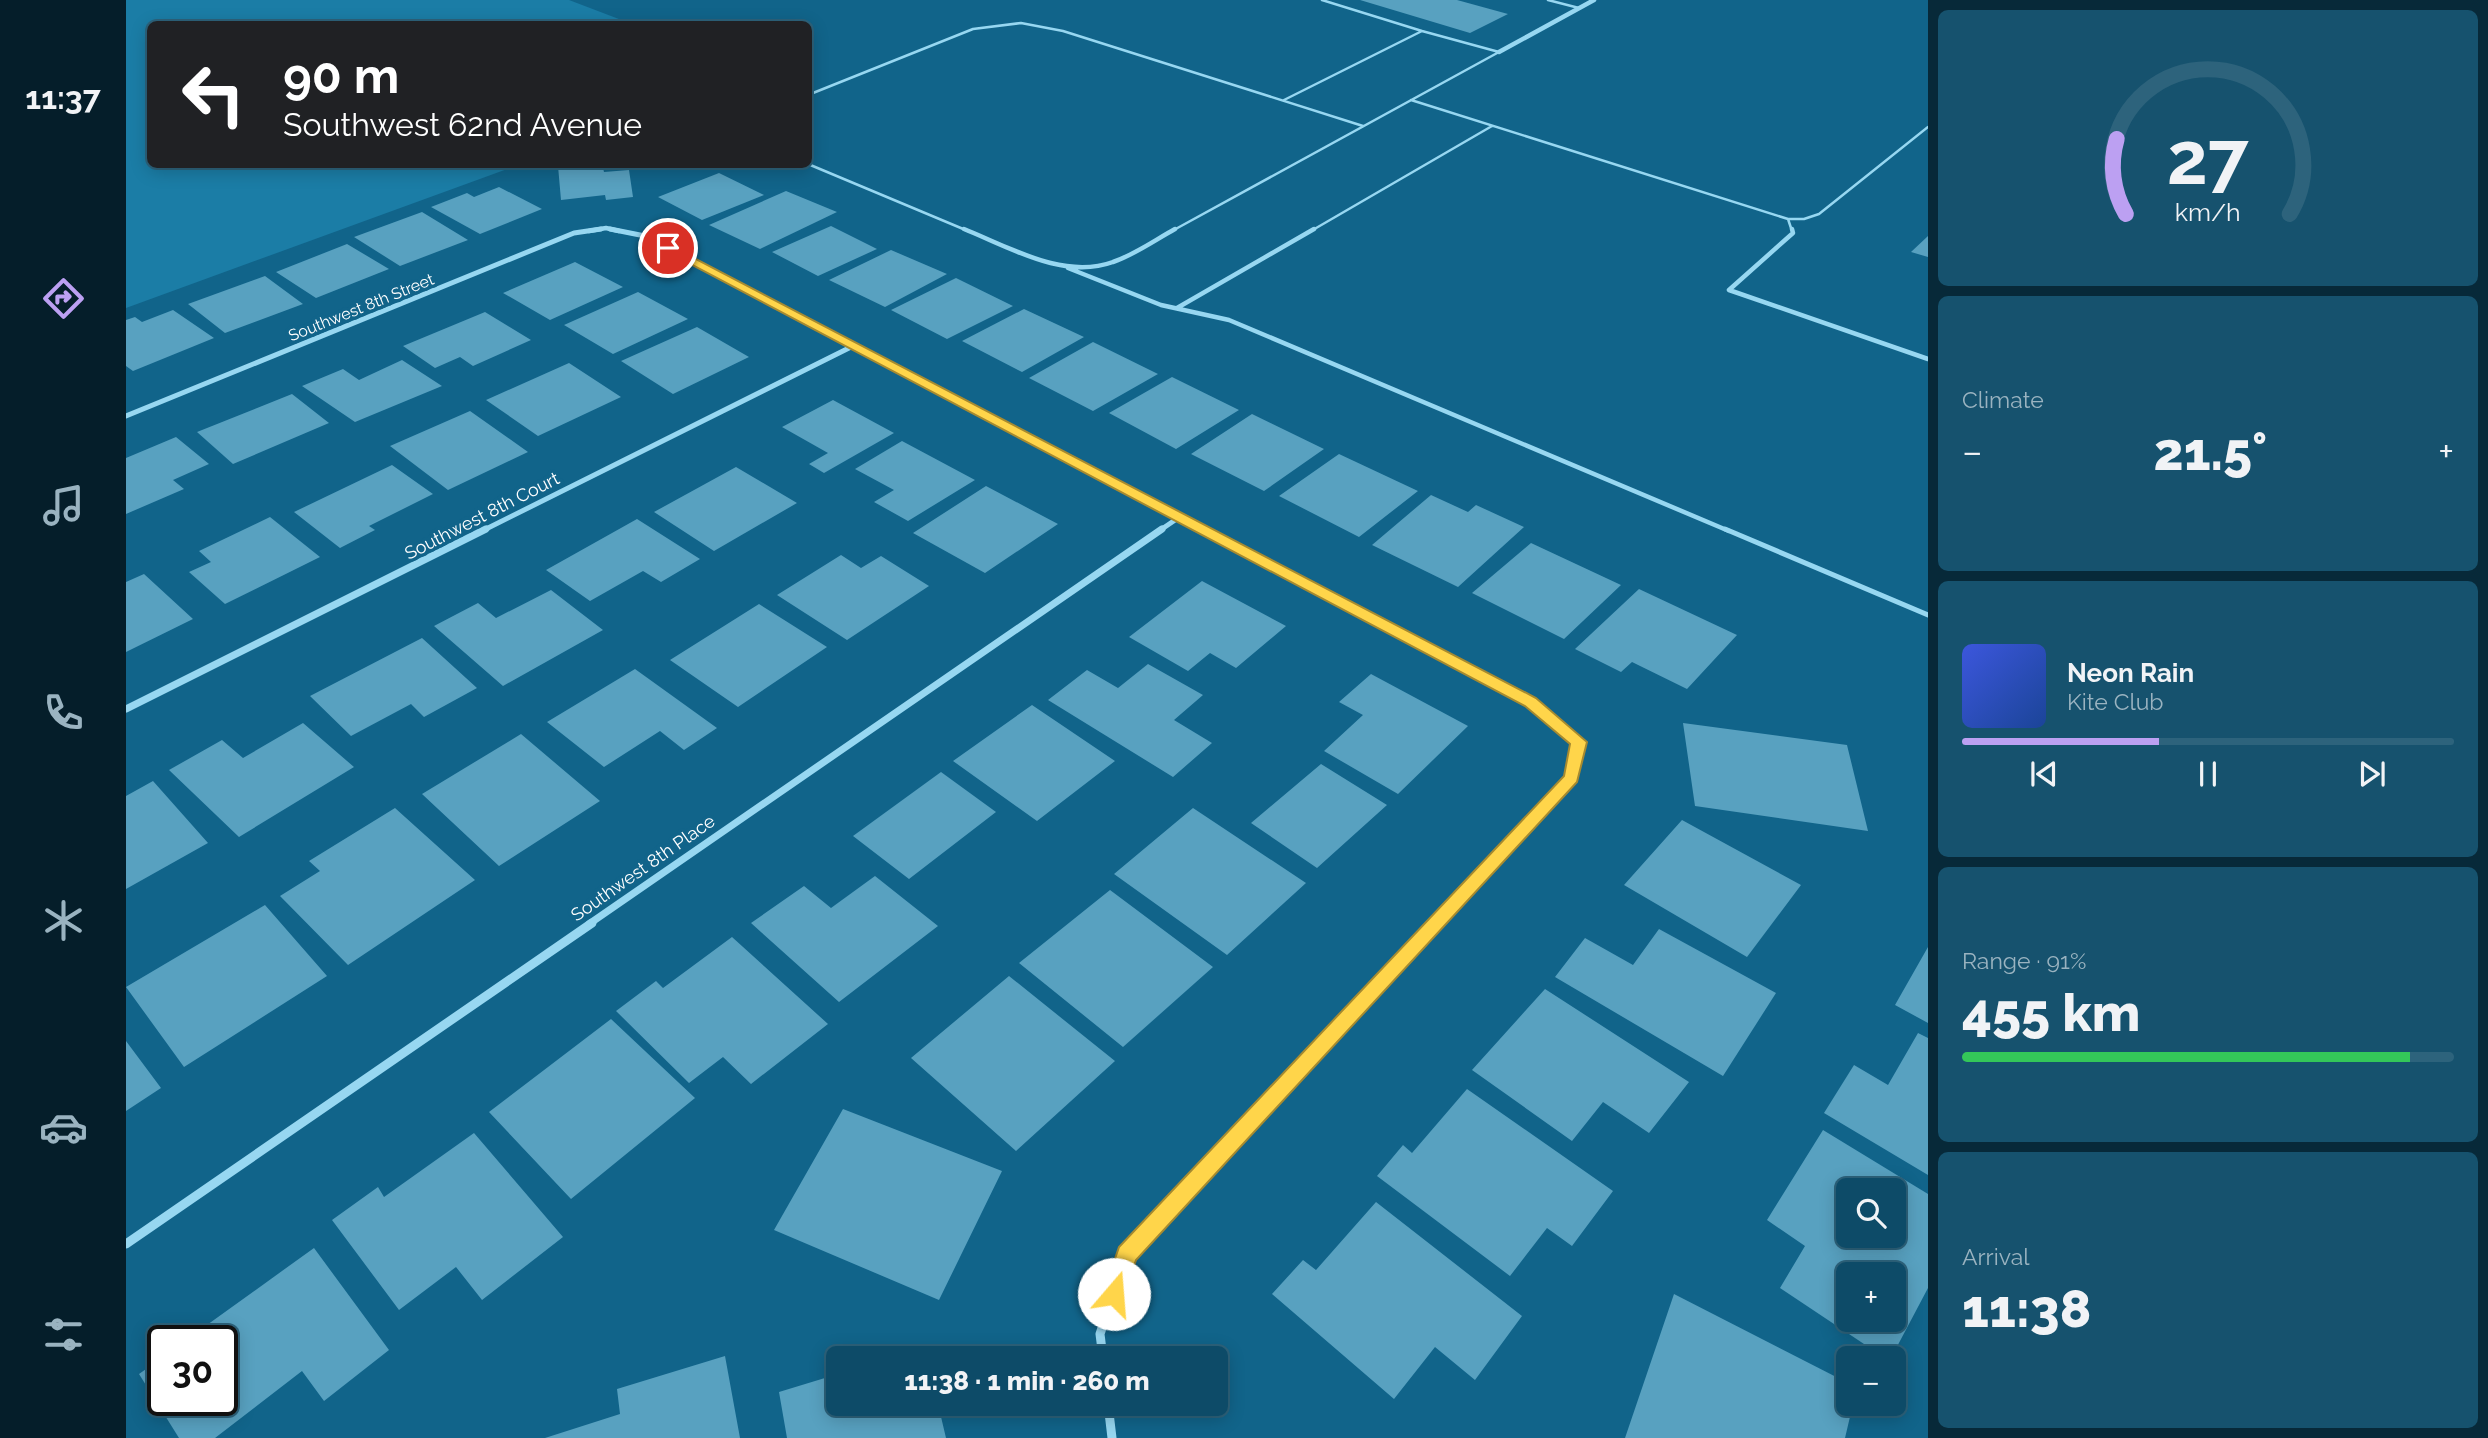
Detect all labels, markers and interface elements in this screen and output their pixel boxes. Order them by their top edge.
text: 90 m [283,47,399,104]
icon: left [168,49,259,140]
text: 11:37 [25,79,101,116]
text: Southwest 62nd Avenue [283,106,642,143]
text: 27 [2167,116,2249,201]
text: km/h [2175,197,2241,227]
pin [638,218,698,278]
icon: arrive [649,229,687,267]
street label: Southwest 8th Street [286,269,437,345]
icon: directions [39,274,88,323]
text: Climate [1962,386,2044,413]
text: 21.5° [2153,421,2267,482]
text: − [1962,429,1982,474]
text: + [2438,429,2454,474]
street label: Southwest 8th Court [401,467,563,564]
icon: music [39,481,88,530]
text: Neon Rain [2067,658,2194,688]
icon: phone [39,688,88,737]
text: Kite Club [2067,688,2164,715]
icon: previous [2025,755,2063,793]
icon: pause [2189,755,2227,793]
icon: next [2353,755,2391,793]
street label: Southwest 8th Place [567,810,719,925]
icon: climate [39,896,88,945]
text: Range · 91% [1962,947,2086,974]
text: 455 km [1962,982,2140,1043]
icon: car [39,1103,88,1152]
map controls [1836,1178,1906,1416]
button: search [1836,1178,1906,1248]
text: Arrival [1962,1243,2029,1270]
position arrow [1077,1257,1151,1331]
button: + [1836,1262,1906,1332]
text: 11:38 [1962,1278,2091,1339]
icon: filters [39,1310,88,1359]
speed limit sign: 30 [147,1325,238,1416]
button: − [1836,1346,1906,1416]
text: 11:38 · 1 min · 260 m [904,1366,1150,1396]

